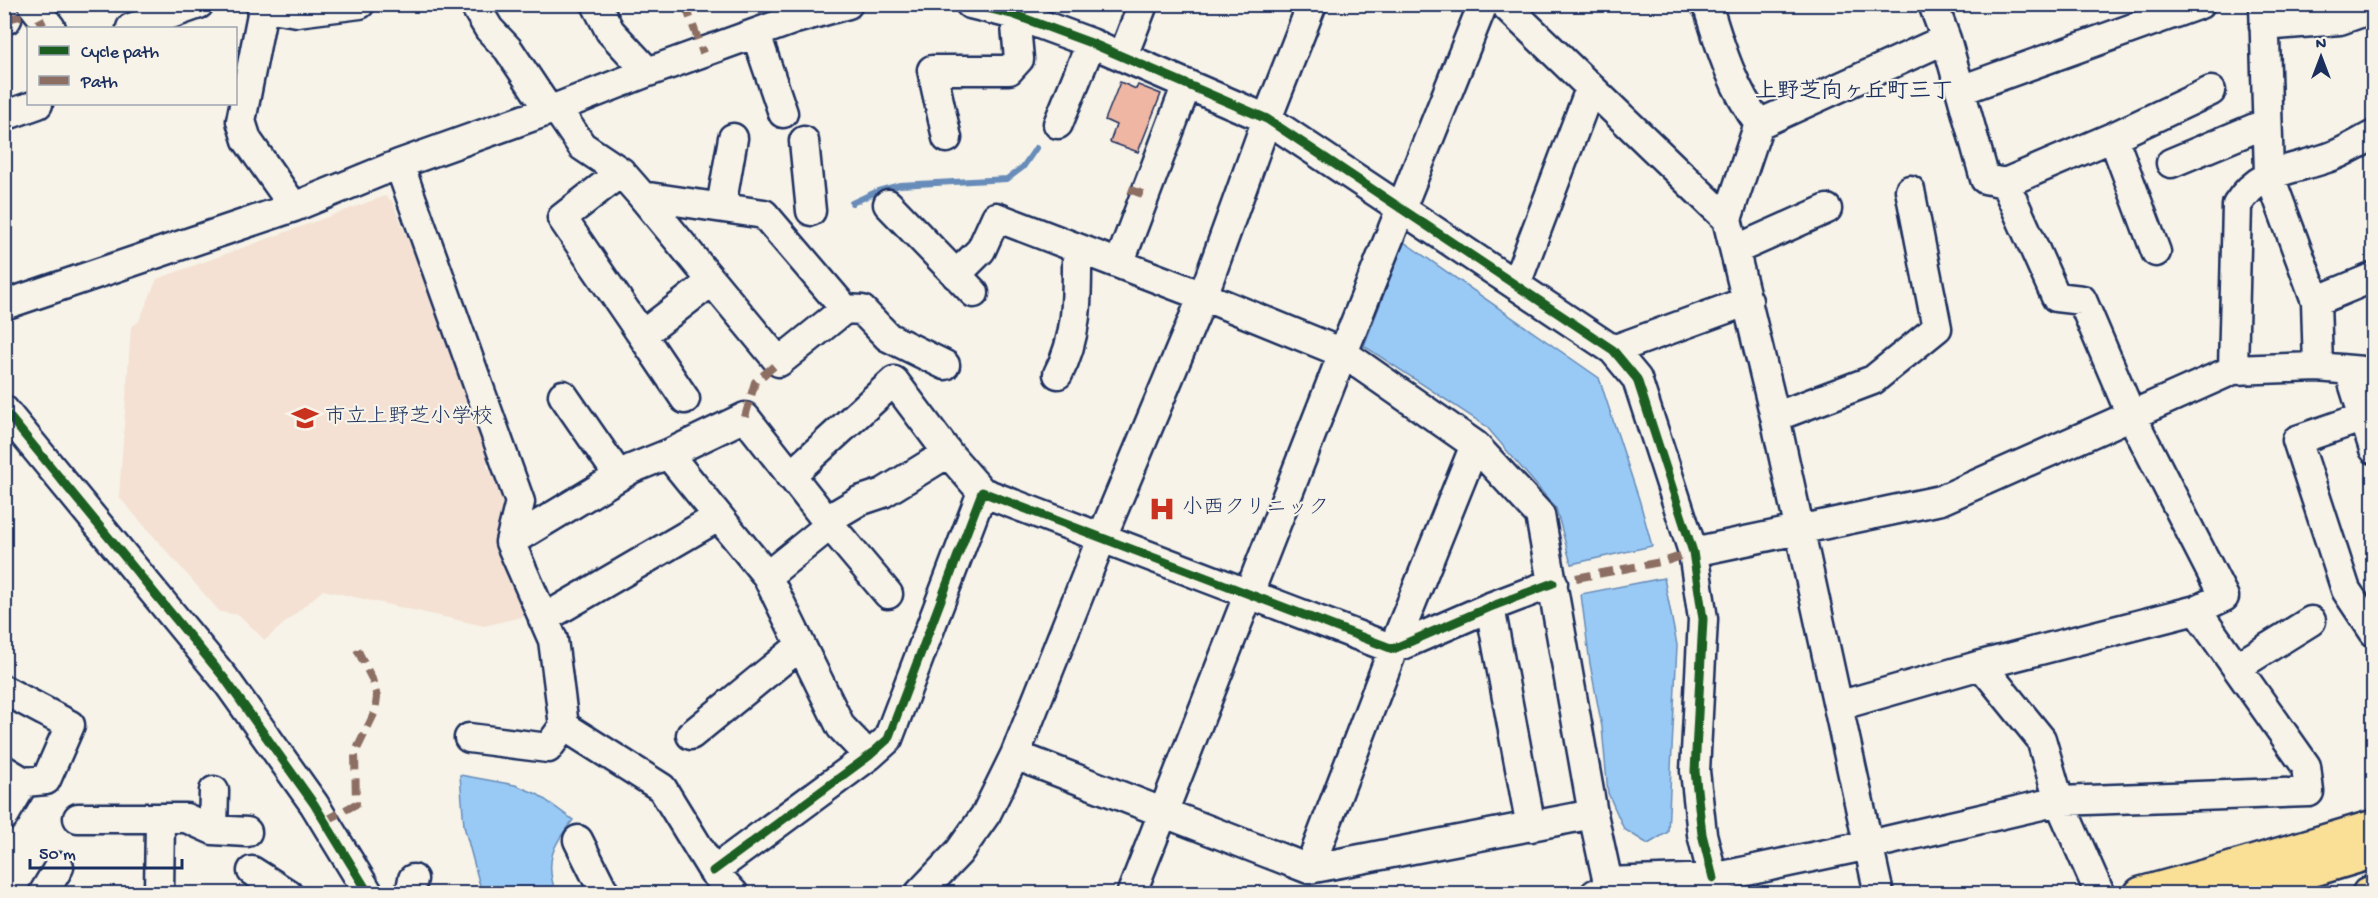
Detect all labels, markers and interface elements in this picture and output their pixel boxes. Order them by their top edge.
legend [27,27,237,105]
north arrow [2291,27,2351,87]
text: N [2316,36,2327,55]
text: Cycle path [81,43,159,64]
text: Path [80,73,118,94]
district label: 上野芝向ヶ丘町三丁 [1755,78,1953,106]
school or university icon: 市立上野芝小学校 [290,403,320,433]
place label: 市立上野芝小学校 [325,405,493,431]
hospital icon: 小西クリニック [1147,494,1177,524]
place label: 小西クリニック [1182,496,1329,522]
scale bar [30,832,182,870]
text: 50 m [39,845,76,866]

